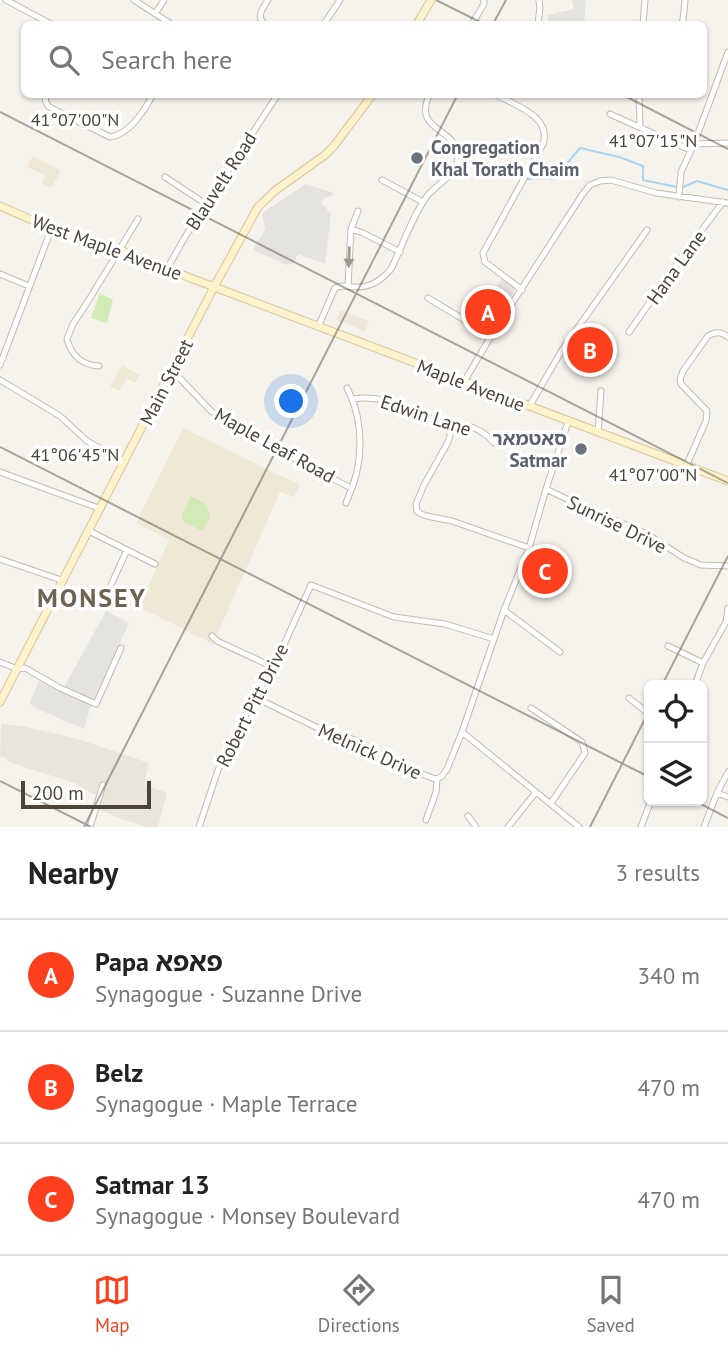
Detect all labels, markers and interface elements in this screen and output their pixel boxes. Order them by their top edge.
search box [21,21,707,98]
icon: search [45,41,83,79]
text: Search here [101,43,232,76]
text: 41°07'00"N [31,108,119,131]
street label: Blauvelt Road [180,127,262,235]
text: 41°07'15"N [609,129,697,152]
place label: Congregation Khal Torath Chaim [431,135,579,181]
marker: Congregation Khal Torath Chaim [409,150,425,166]
street label: West Maple Avenue [29,209,185,285]
street label: Hana Lane [641,225,711,309]
one-way arrow [343,247,354,269]
pin: A [465,286,511,338]
pin: B [567,324,613,376]
street label: Main Street [134,334,198,429]
street label: Maple Avenue [414,353,528,417]
your location [274,384,308,418]
street label: Edwin Lane [378,389,474,441]
street label: Maple Leaf Road [211,402,339,488]
place label: סאטמאר Satmar [492,426,567,472]
marker: סאטמאר Satmar [573,441,589,457]
text: 41°06'45"N [31,443,119,466]
text: 41°07'00"N [609,463,697,486]
street label: Sunrise Drive [563,490,671,558]
pin: C [522,545,568,597]
district label: MONSEY [37,581,147,614]
street label: Robert Pitt Drive [211,639,293,771]
map controls [644,680,707,806]
button: locate [644,680,707,743]
street label: Melnick Drive [315,718,425,784]
button: layers [644,743,707,806]
scale bar [21,778,150,810]
text: 200 m [32,781,84,805]
text: Nearby [28,853,118,892]
text: 3 results [616,858,700,887]
text: Papa פאפא [95,945,223,978]
text: A [44,961,58,990]
text: 340 m [638,961,700,990]
text: Synagogue · Suzanne Drive [95,979,362,1008]
text: Belz [95,1056,143,1089]
text: B [44,1073,58,1102]
text: 470 m [638,1073,700,1102]
text: Synagogue · Maple Terrace [95,1089,357,1118]
text: Satmar 13 [95,1168,210,1201]
text: C [45,1185,57,1214]
text: 470 m [638,1185,700,1214]
text: Synagogue · Monsey Boulevard [95,1201,400,1230]
tab: Map [93,1271,131,1337]
tab: Directions [318,1271,400,1337]
tab: Saved [586,1271,635,1337]

